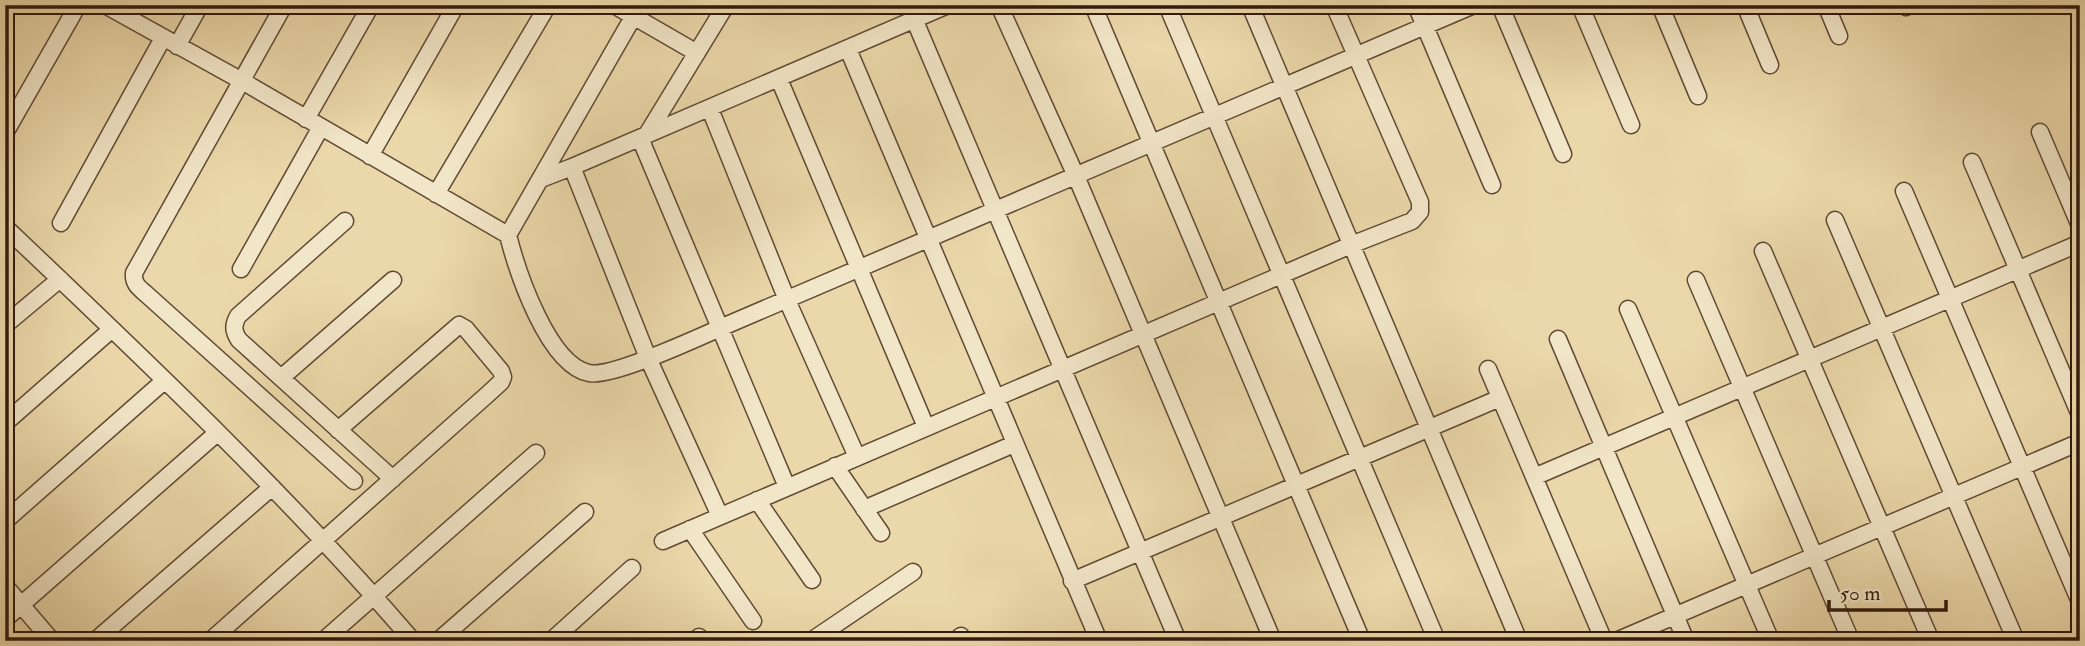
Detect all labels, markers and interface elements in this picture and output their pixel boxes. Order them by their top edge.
scale bar [1829,569,1947,613]
text: 50 m [1840,580,1881,607]

